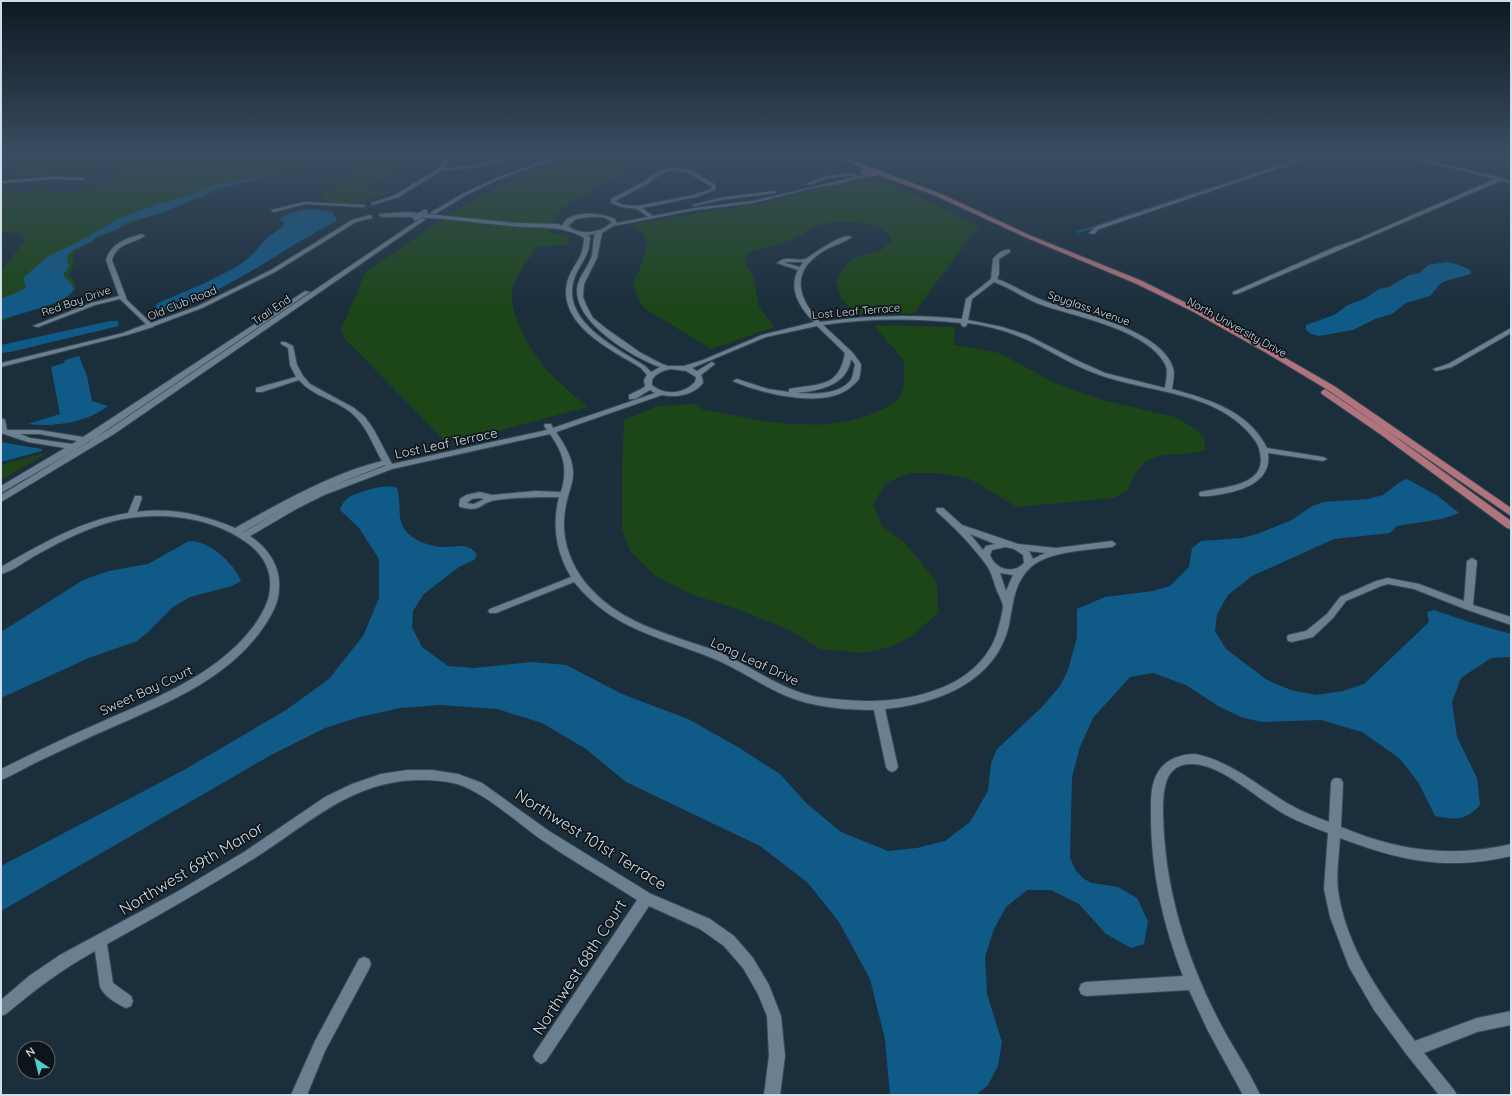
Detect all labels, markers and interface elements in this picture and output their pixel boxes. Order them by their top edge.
street label: Red Bay Drive [39,283,113,319]
street label: Old Club Road [145,283,219,323]
street label: Spyglass Avenue [1046,287,1132,329]
street label: Trail End [249,292,293,328]
street label: North University Drive [1185,294,1289,360]
street label: Lost Leaf Terrace [811,300,901,322]
street label: Lost Leaf Terrace [393,424,499,462]
street label: Long Leaf Drive [708,634,802,688]
street label: Sweet Bay Court [97,662,195,718]
street label: Northwest 101st Terrace [512,784,670,894]
street label: Northwest 69th Manor [115,817,267,919]
street label: Northwest 68th Court [528,896,630,1038]
north arrow [16,1040,56,1080]
text: N [23,1044,38,1060]

